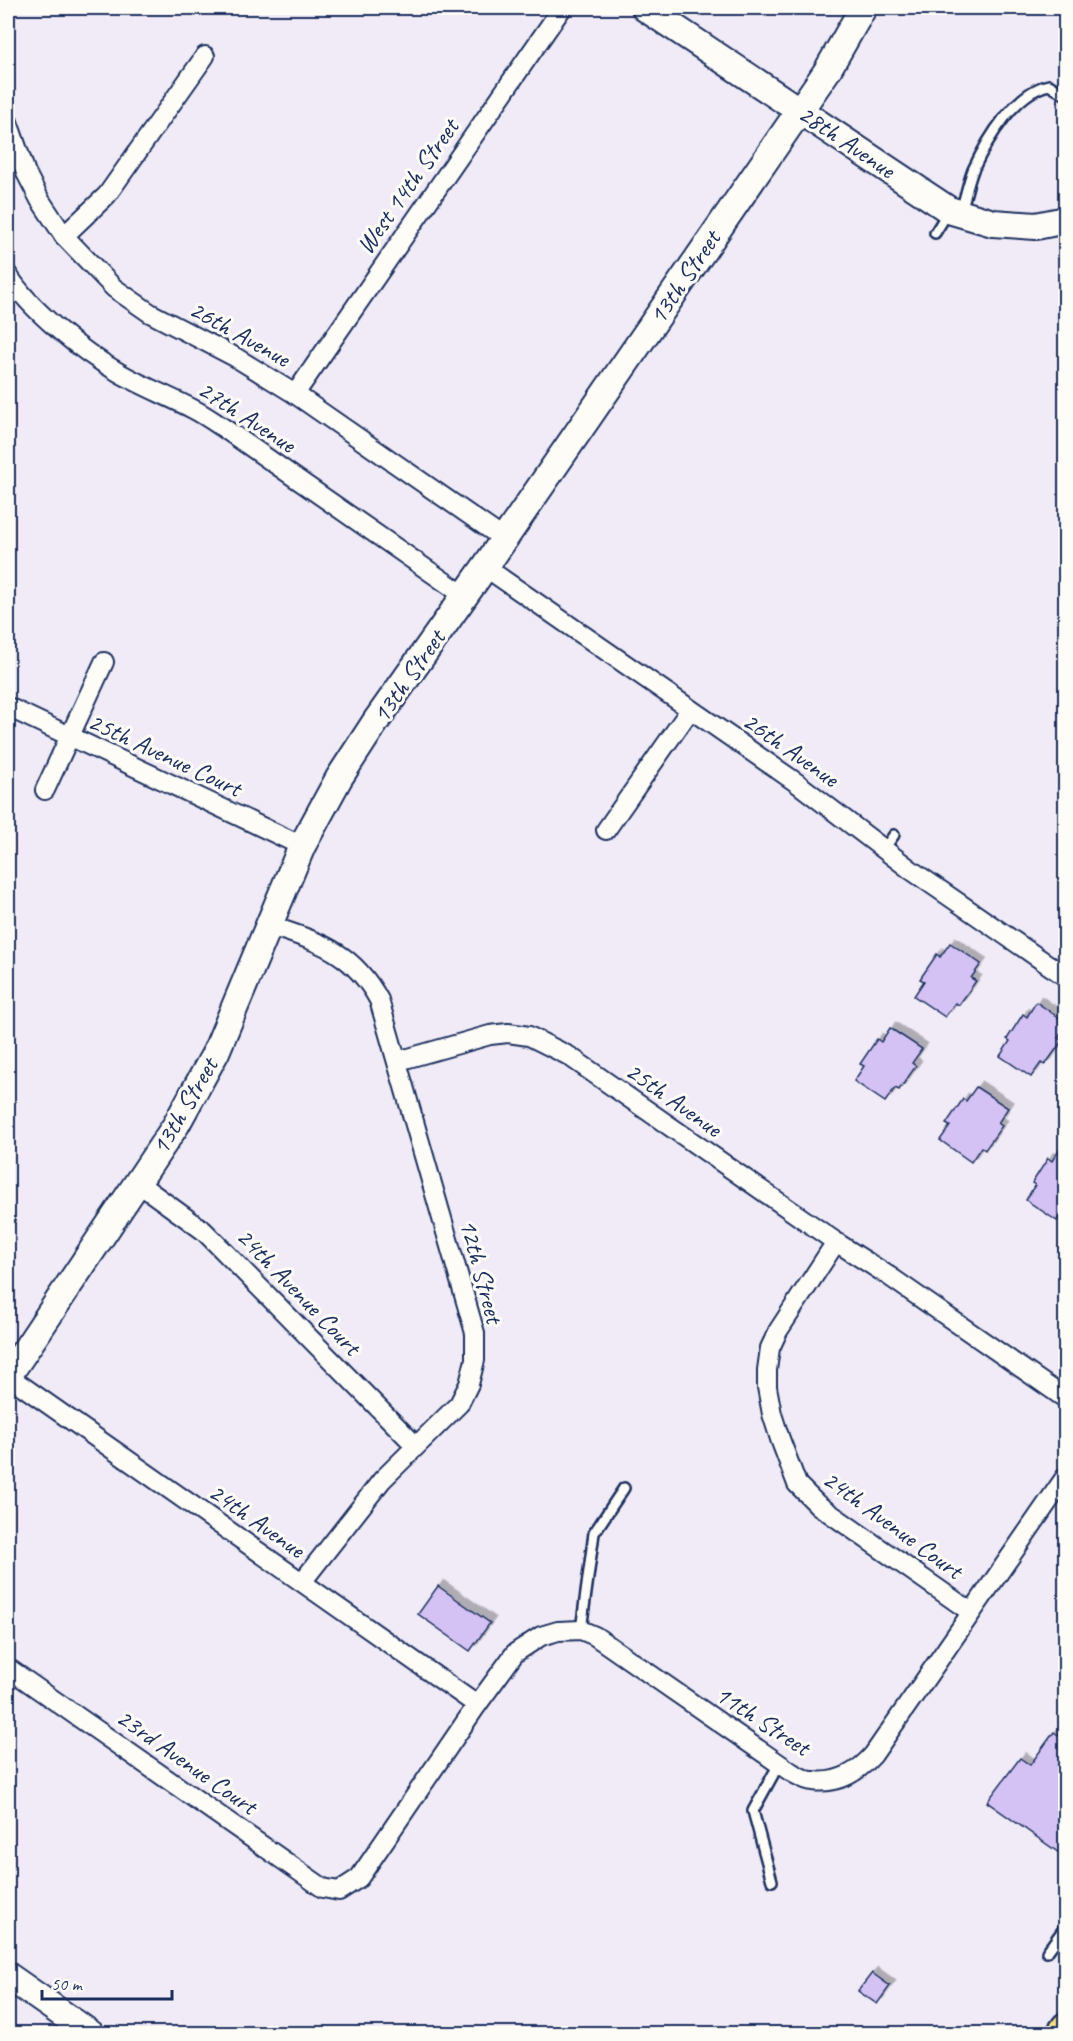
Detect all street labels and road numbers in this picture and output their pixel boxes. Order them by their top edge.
street label: 28th Avenue [792,97,903,187]
street label: West 14th Street [349,110,467,260]
street label: 13th Street [641,222,729,331]
street label: 26th Avenue [184,292,297,375]
street label: 27th Avenue [192,373,303,461]
street label: 13th Street [364,621,454,729]
street label: 26th Avenue [736,704,846,795]
street label: 25th Avenue Court [83,705,249,805]
street label: 13th Street [144,1050,226,1160]
street label: 25th Avenue [619,1054,729,1145]
street label: 12th Street [452,1216,512,1329]
street label: 24th Avenue Court [229,1220,370,1364]
street label: 24th Avenue Court [816,1462,971,1588]
street label: 24th Avenue [202,1475,312,1566]
street label: 11th Street [709,1678,818,1764]
street label: 23rd Avenue Court [110,1701,266,1823]

